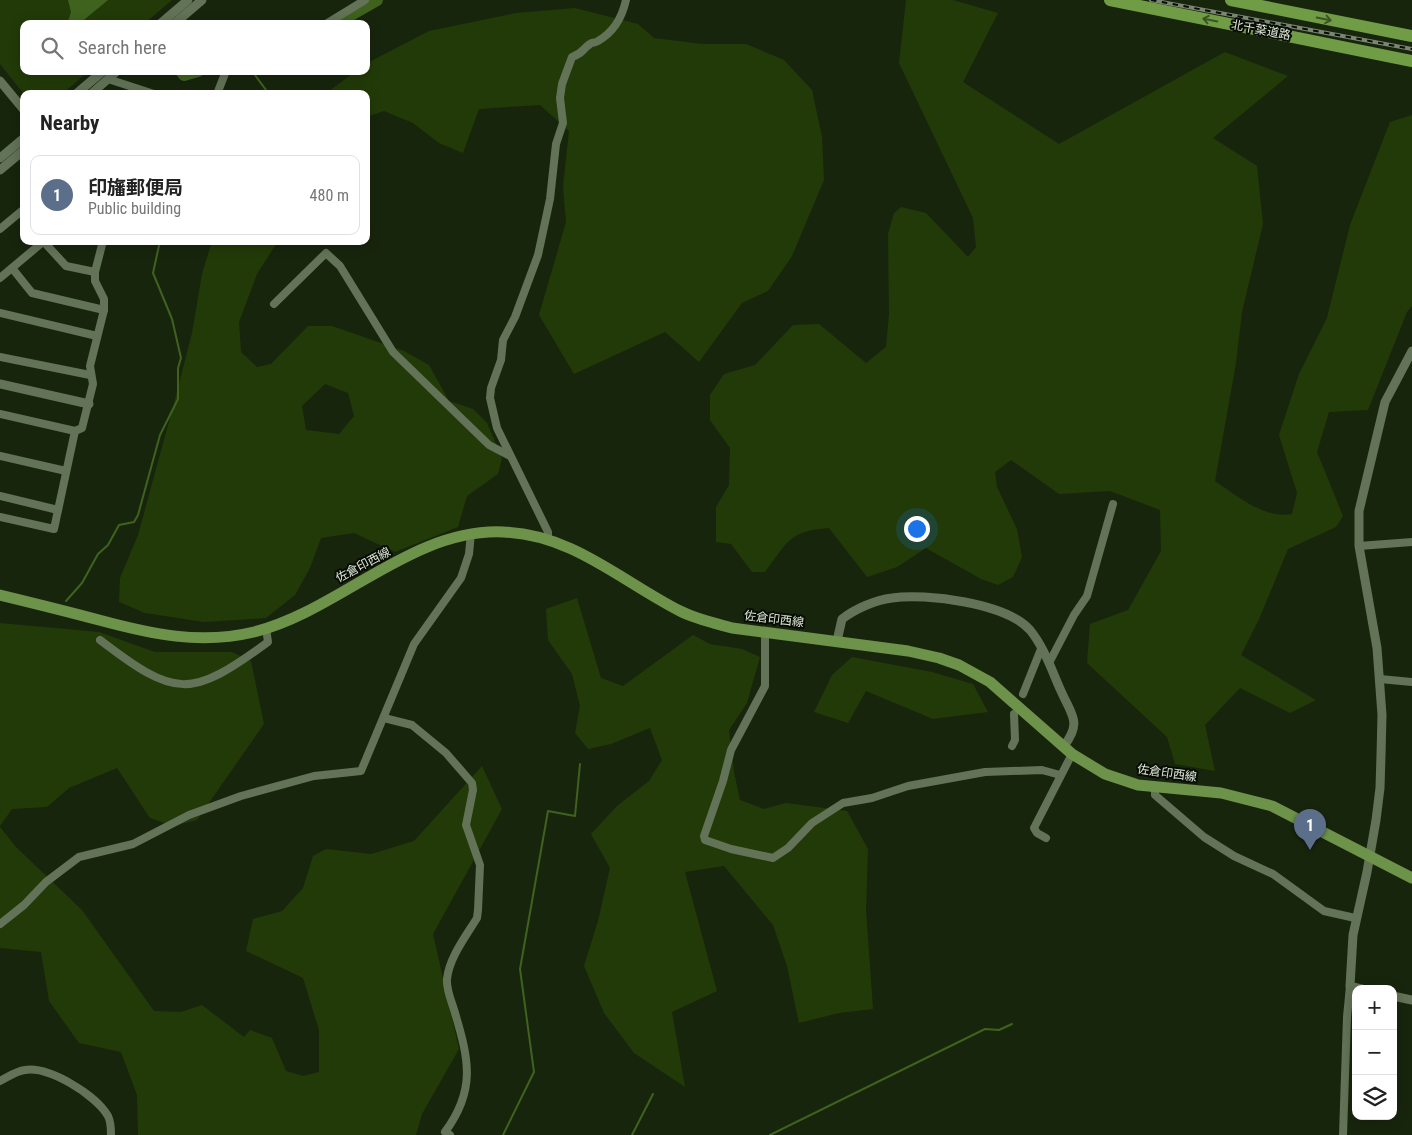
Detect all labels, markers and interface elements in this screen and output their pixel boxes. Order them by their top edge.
one-way arrow [1315,14,1331,24]
one-way arrow [1202,15,1218,24]
street label: 北千葉道路 [1230,17,1292,43]
search box [20,20,370,75]
icon: search [38,34,66,62]
text: Search here [78,36,166,59]
text: Nearby [40,111,99,135]
text: 印旛郵便局 [88,176,183,199]
text: 1 [53,186,61,205]
text: 480 m [310,186,349,205]
text: Public building [88,199,181,218]
your location [904,516,930,542]
street label: 佐倉印西線 [333,545,393,585]
street label: 佐倉印西線 [743,608,805,630]
street label: 佐倉印西線 [1136,762,1198,784]
pin: 1 [1294,809,1326,850]
map controls [1352,985,1397,1120]
button: + [1352,985,1397,1030]
button: − [1352,1030,1397,1075]
button: layers [1352,1075,1397,1120]

